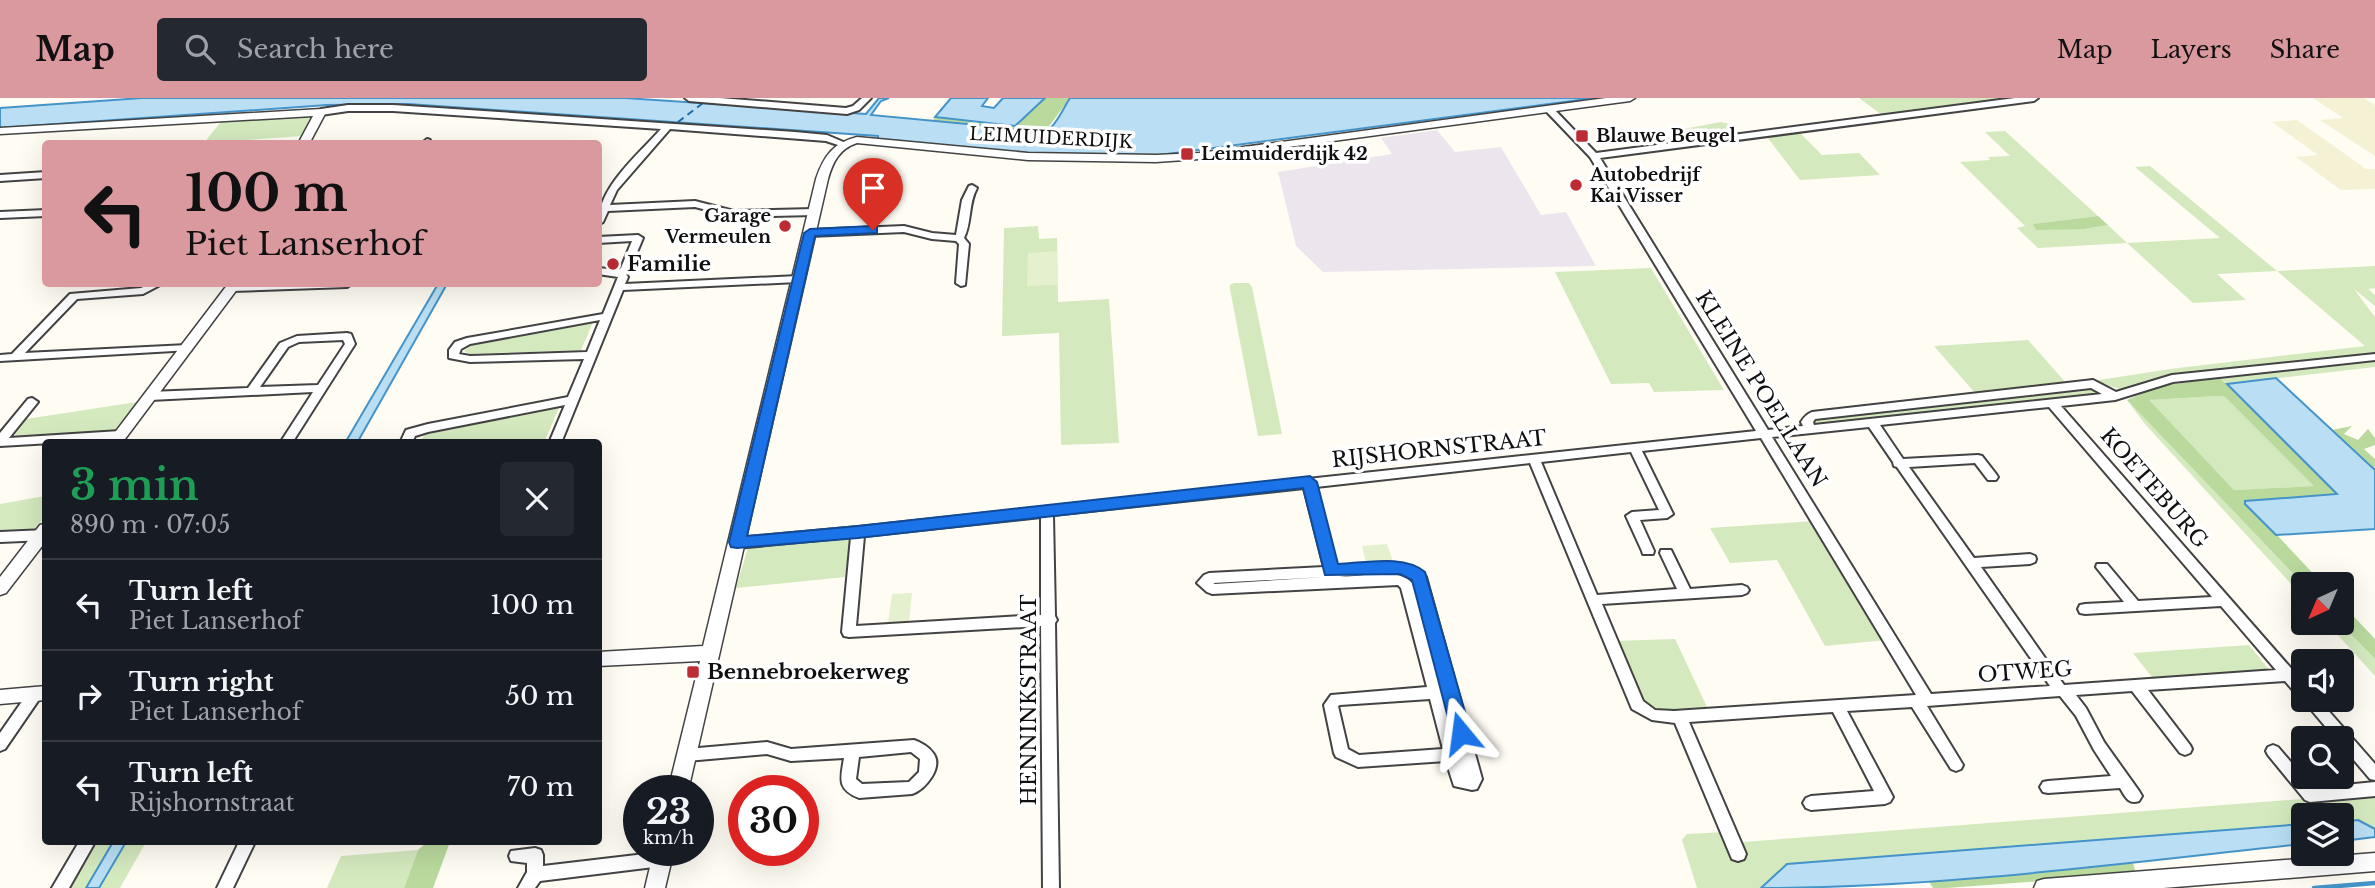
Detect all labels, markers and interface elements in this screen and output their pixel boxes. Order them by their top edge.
search box [157,18,647,81]
text: Map [35,29,115,70]
icon: search [181,30,219,68]
text: Search here [237,33,394,65]
text: Map [2057,35,2113,64]
text: Layers [2151,35,2232,64]
text: Share [2270,35,2340,64]
street label: LEIMUIDERDIJK [969,123,1134,153]
place label: Blauwe Beugel [1596,125,1737,147]
marker: Blauwe Beugel [1574,128,1590,144]
place label: Leimuiderdijk 42 [1201,143,1368,165]
marker: Leimuiderdijk 42 [1179,146,1195,162]
pin [843,158,903,230]
text: 100 m [185,163,348,224]
place label: Autobedrijf Kai Visser [1589,164,1702,207]
icon: left [70,168,161,259]
icon: arrive [854,169,892,207]
marker: Autobedrijf Kai Visser [1568,177,1584,193]
place label: Garage Vermeulen [664,205,771,248]
marker: Garage Vermeulen [777,218,793,234]
text: Piet Lanserhof [185,224,425,264]
place label: Familie [627,251,711,277]
marker: Familie [605,256,621,272]
street label: KLEINE POELLAAN [1690,286,1832,492]
street label: KOETEBURG [2095,423,2213,553]
street label: RIJSHORNSTRAAT [1330,425,1548,473]
text: 3 min [70,459,199,511]
button: close [500,462,574,536]
text: 890 m · 07:05 [70,511,230,539]
north arrow [2291,572,2354,635]
map controls [2291,572,2354,866]
text: Turn left [129,575,253,607]
icon: left [70,586,108,624]
text: 100 m [490,589,574,621]
street label: HENNINKSTRAAT [1016,594,1042,806]
text: Piet Lanserhof [129,607,301,635]
button: sound [2291,649,2354,712]
street label: OTWEG [1977,656,2073,688]
place label: Bennebroekerweg [707,659,910,685]
marker: Bennebroekerweg [685,664,701,680]
text: Turn right [129,666,274,698]
icon: right [70,677,108,715]
text: 50 m [505,680,574,712]
position arrow [1424,696,1498,770]
text: Piet Lanserhof [129,698,301,726]
button: search [2291,726,2354,789]
text: Turn left [129,757,253,789]
icon: left [70,768,108,806]
text: 70 m [507,771,574,803]
speed limit sign: 30 [728,775,819,866]
text: Rijshornstraat [129,789,294,817]
text: 23 [646,790,691,833]
button: layers [2291,803,2354,866]
text: km/h [643,827,694,849]

